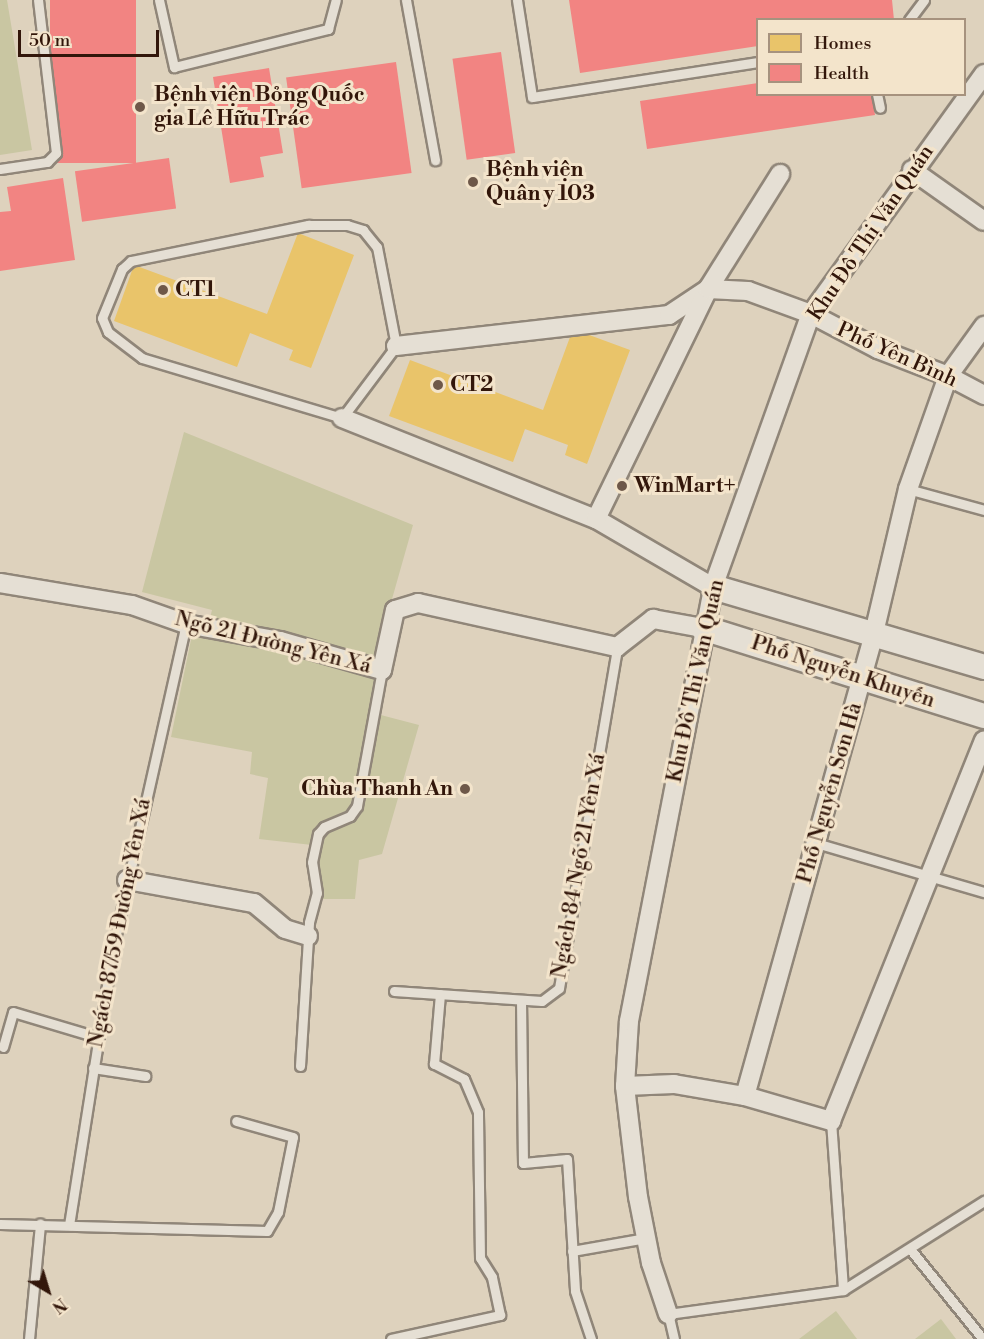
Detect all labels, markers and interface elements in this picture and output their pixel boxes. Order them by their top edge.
scale bar [21,18,162,56]
legend [756,18,966,96]
text: 50 m [29,29,70,52]
text: Homes [814,32,871,55]
text: Health [814,62,869,85]
place label: Bệnh viện Bỏng Quốc gia Lê Hữu Trác [154,82,365,132]
marker: Bệnh viện Bỏng Quốc gia Lê Hữu Trác [131,98,149,116]
street label: Khu Đô Thị Văn Quán [803,140,939,326]
place label: Bệnh viện Quân y 103 [486,157,595,207]
marker: Bệnh viện Quân y 103 [464,173,482,191]
place label: CT1 [175,277,215,303]
marker: CT1 [156,283,170,297]
street label: Phố Yên Bình [833,317,961,393]
place label: CT2 [450,372,493,398]
marker: CT2 [431,378,445,392]
place label: WinMart+ [634,473,736,499]
marker: WinMart+ [615,479,629,493]
street label: Khu Đô Thị Văn Quán [662,577,730,785]
street label: Ngõ 21 Đường Yên Xá [172,606,374,680]
street label: Phố Nguyễn Khuyến [748,630,938,714]
street label: Phố Nguyễn Sơn Hà [792,700,868,886]
street label: Ngách 84 Ngõ 21 Yên Xá [547,752,611,980]
place label: Chùa Thanh An [301,776,453,802]
marker: Chùa Thanh An [458,782,472,796]
street label: Ngách 87/59 Đường Yên Xá [83,796,157,1050]
north arrow [18,1261,78,1321]
text: N [48,1293,70,1317]

